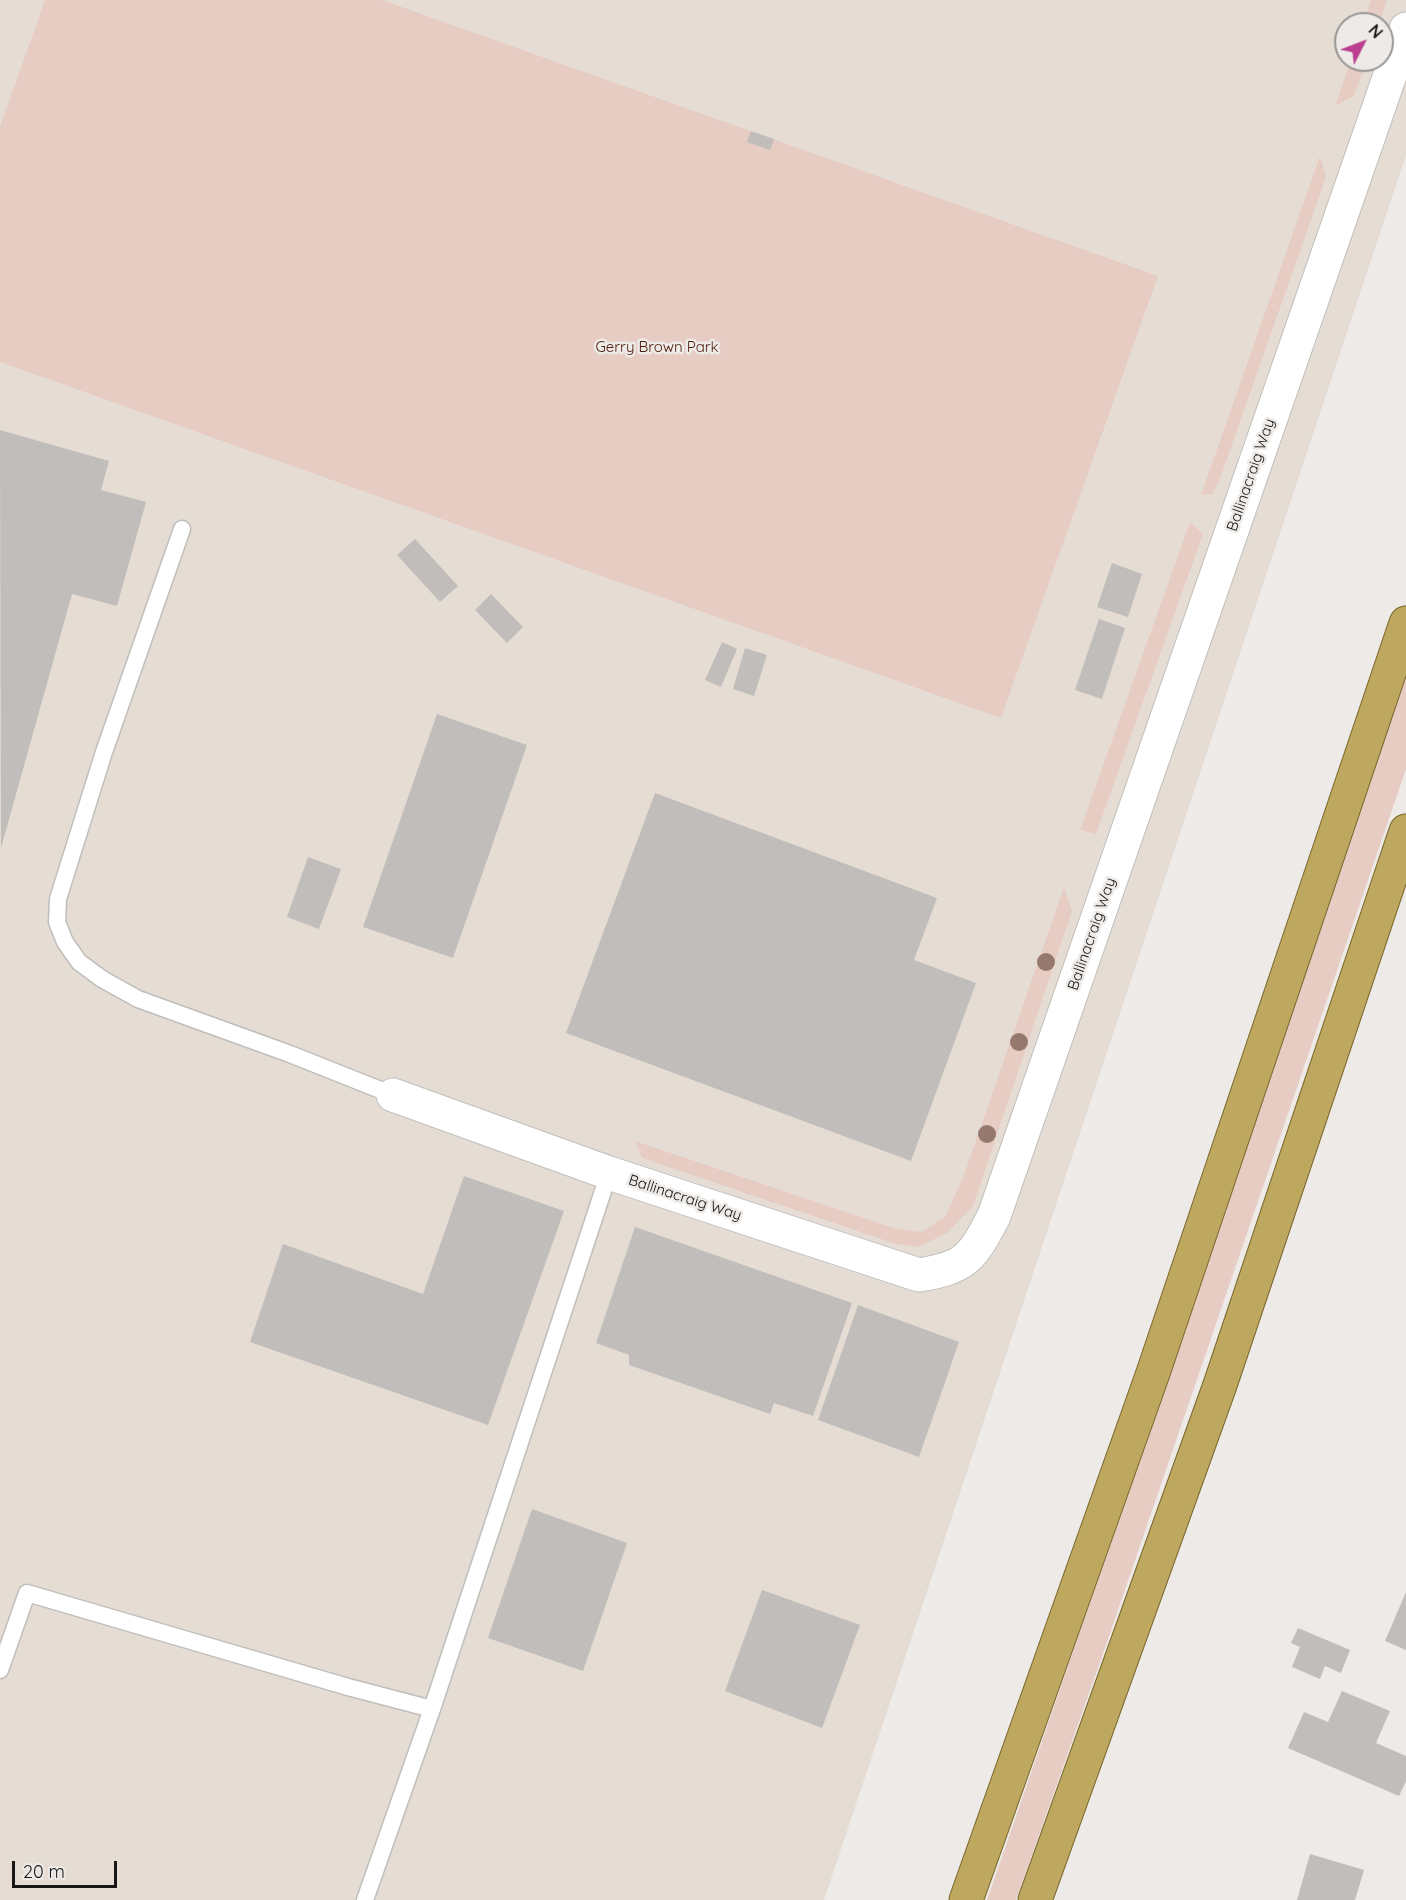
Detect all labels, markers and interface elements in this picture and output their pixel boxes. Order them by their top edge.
north arrow [1334,12,1394,72]
text: N [1365,20,1387,42]
park label: Gerry Brown Park [595,338,719,356]
street label: Ballinacraig Way [1223,416,1279,534]
street label: Ballinacraig Way [1064,875,1120,993]
street label: Ballinacraig Way [626,1171,744,1225]
scale bar [15,1849,120,1887]
text: 20 m [23,1860,65,1883]

